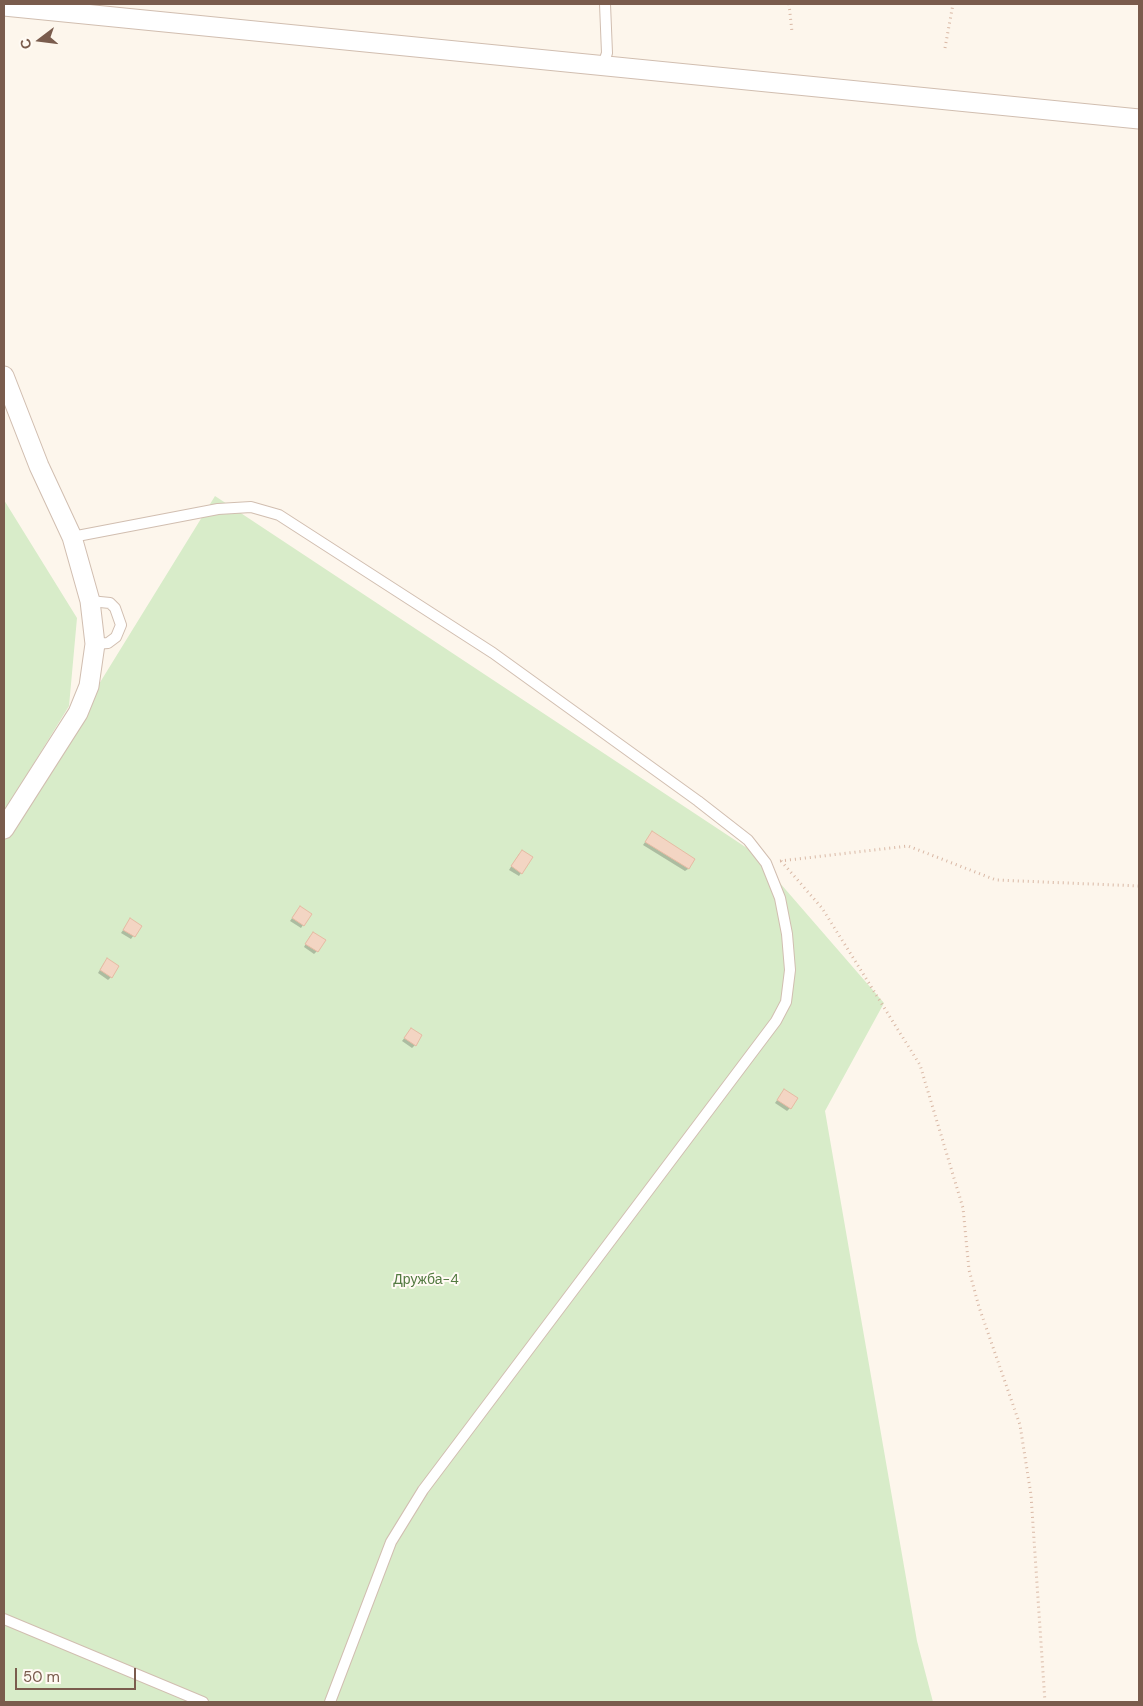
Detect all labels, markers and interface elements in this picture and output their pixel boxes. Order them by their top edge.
north arrow [15,15,65,65]
text: С [16,37,36,51]
park label: Дружба-4 [393,1272,459,1288]
scale bar [18,1658,139,1690]
text: 50 m [23,1667,60,1687]

